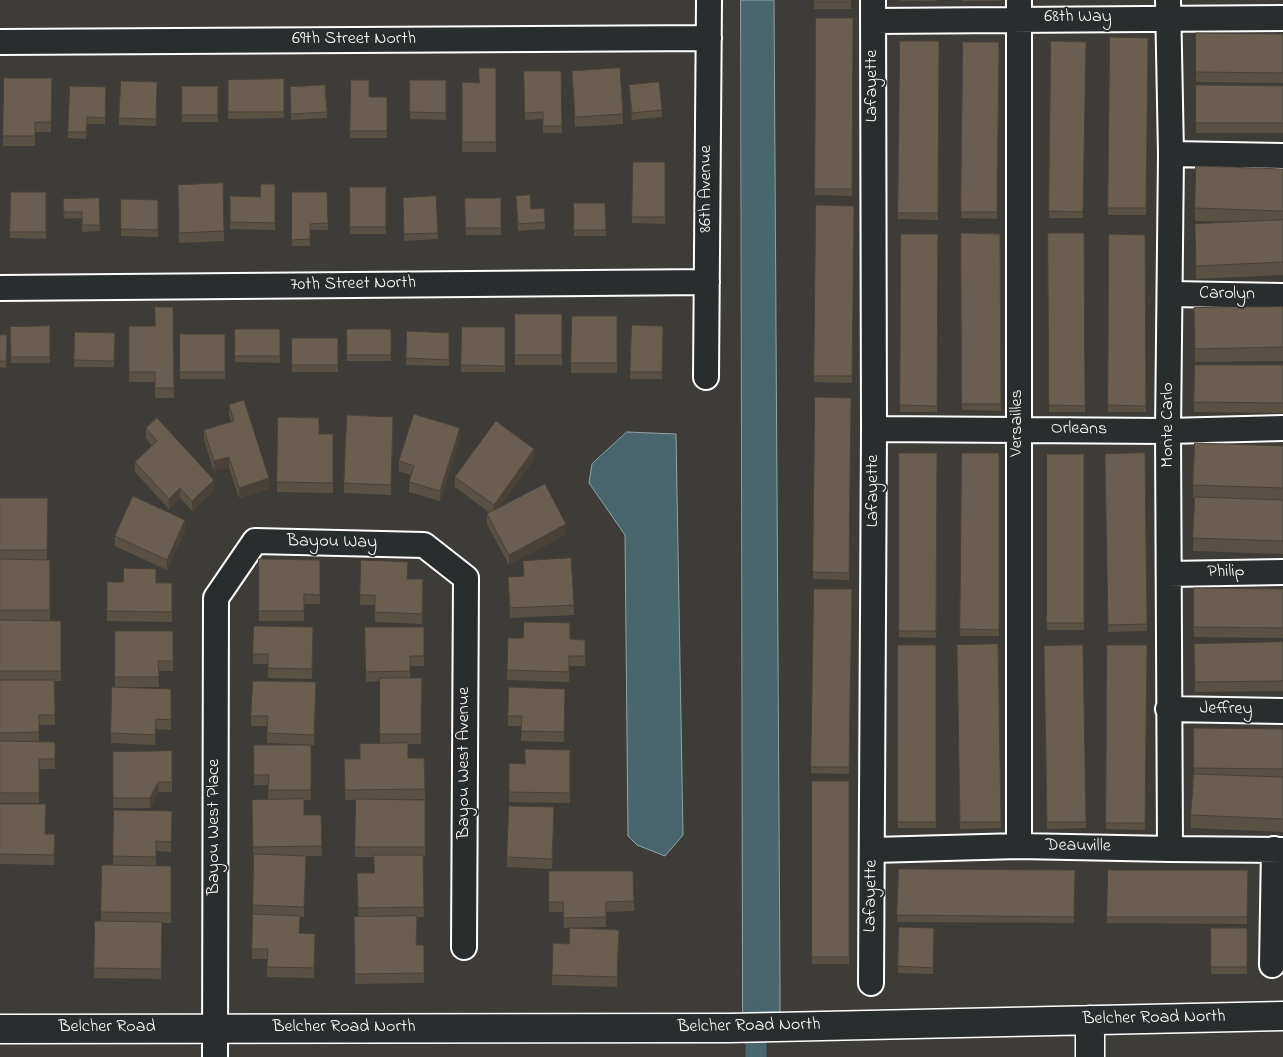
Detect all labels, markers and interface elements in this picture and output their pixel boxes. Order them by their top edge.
street label: 68th Way [1044,7,1112,29]
street label: 69th Street North [292,29,416,51]
street label: Lafayette [862,50,884,122]
street label: 86th Avenue [696,145,718,233]
street label: 70th Street North [290,273,416,297]
street label: Carolyn [1199,284,1255,306]
street label: Monte Carlo [1158,382,1180,468]
street label: Versailles [1007,389,1029,457]
street label: Orleans [1051,419,1107,441]
street label: Lafayette [863,455,885,527]
street label: Bayou Way [287,531,377,555]
street label: Philip [1207,562,1245,584]
street label: Bayou West Avenue [454,687,476,839]
street label: Jeffrey [1199,699,1253,721]
street label: Bayou West Place [204,759,226,895]
street label: Deauville [1045,836,1111,858]
street label: Lafayette [861,859,883,933]
street label: Belcher Road North [1082,1007,1226,1031]
street label: Belcher Road North [677,1015,821,1039]
street label: Belcher Road [58,1017,156,1039]
street label: Belcher Road North [272,1017,416,1039]

